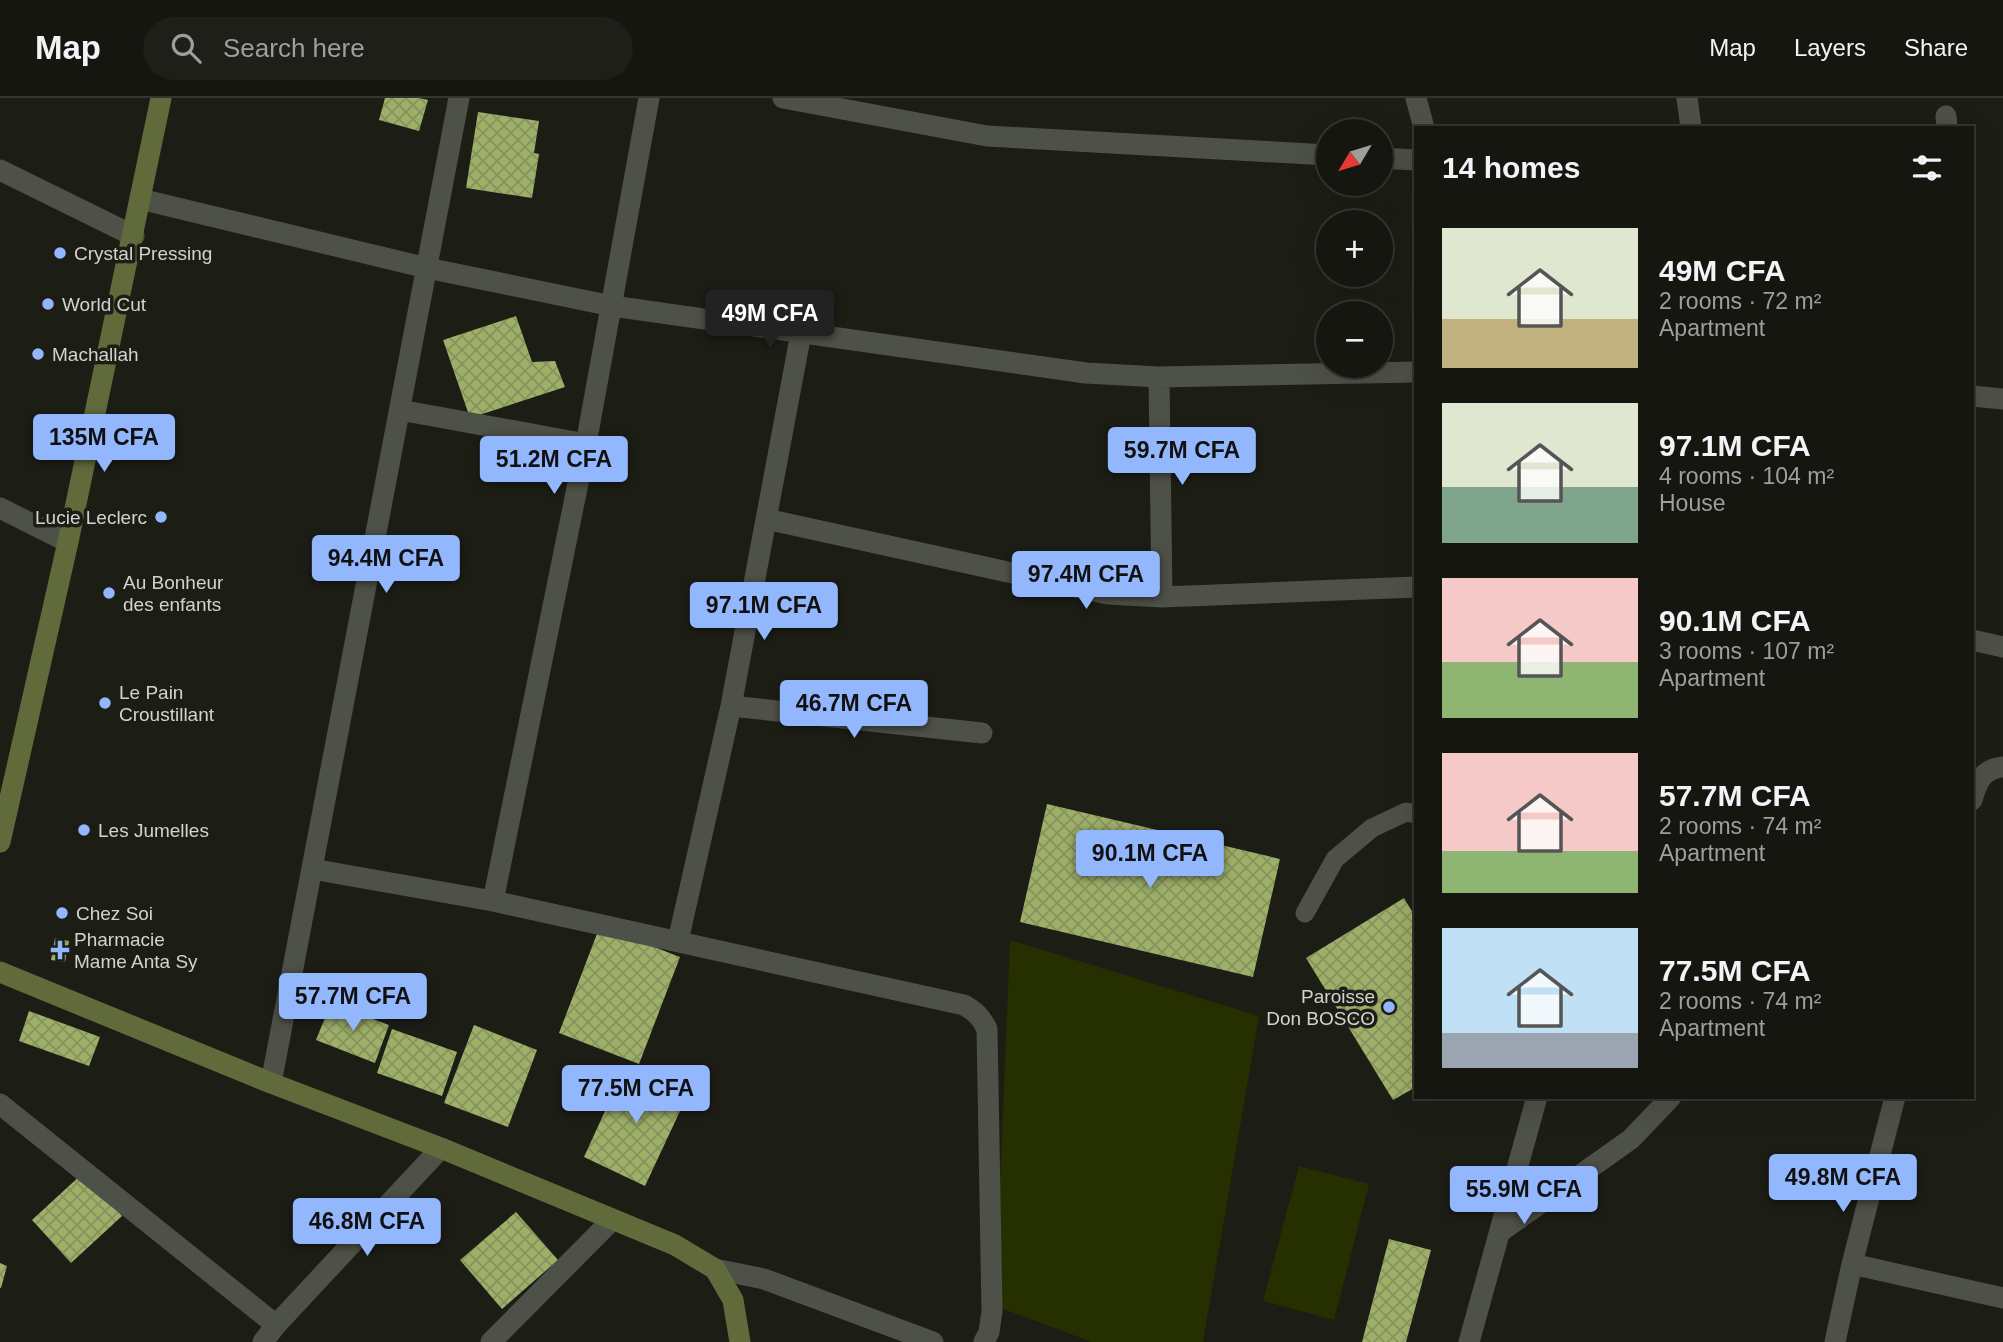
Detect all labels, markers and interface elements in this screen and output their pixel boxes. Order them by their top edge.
search box [143,17,633,80]
text: Map [35,29,101,66]
icon: search [167,29,205,67]
text: Search here [223,33,365,63]
text: Map [1709,34,1756,61]
text: Layers [1794,34,1866,61]
text: Share [1904,34,1968,61]
north arrow [1316,119,1393,196]
map controls [1316,119,1393,378]
icon: filters [1908,149,1946,187]
text: 14 homes [1442,151,1580,184]
button: + [1316,210,1393,287]
place label: Crystal Pressing [74,243,212,264]
marker: Crystal Pressing [52,245,68,261]
text: 49M CFA [1659,254,1786,287]
icon: home [1498,256,1582,340]
text: 2 rooms · 72 m² [1659,288,1821,314]
pin: 49M CFA [705,290,835,350]
place label: World Cut [62,294,147,315]
marker: World Cut [40,296,56,312]
text: 49M CFA [721,300,819,326]
button: − [1316,301,1393,378]
text: Apartment [1659,315,1765,341]
place label: Machallah [52,344,139,365]
marker: Machallah [30,346,46,362]
pin: 135M CFA [32,414,176,474]
text: 135M CFA [49,424,159,450]
pin: 59.7M CFA [1102,428,1262,487]
text: 97.1M CFA [1659,429,1811,462]
icon: home [1498,431,1582,515]
pin: 51.2M CFA [474,436,634,496]
text: 59.7M CFA [1124,437,1240,463]
text: 51.2M CFA [496,446,612,472]
text: 4 rooms · 104 m² [1659,463,1834,489]
text: House [1659,490,1725,516]
place label: Lucie Leclerc [35,507,147,528]
marker: Lucie Leclerc [153,509,169,525]
pin: 94.4M CFA [306,536,466,595]
text: 94.4M CFA [328,545,444,571]
pin: 97.4M CFA [1006,552,1166,611]
text: 97.4M CFA [1028,561,1144,587]
place label: Au Bonheur des enfants [123,572,224,615]
pin: 97.1M CFA [684,582,844,642]
marker: Au Bonheur des enfants [101,585,117,601]
text: 97.1M CFA [706,592,822,618]
text: 90.1M CFA [1659,604,1811,637]
icon: home [1498,606,1582,690]
text: 3 rooms · 107 m² [1659,638,1834,664]
text: Apartment [1659,665,1765,691]
pin: 46.7M CFA [774,680,934,740]
place label: Le Pain Croustillant [119,682,215,725]
text: 46.7M CFA [796,690,912,716]
marker: Le Pain Croustillant [97,695,113,711]
text: 57.7M CFA [1659,779,1811,812]
icon: home [1498,781,1582,865]
text: 2 rooms · 74 m² [1659,813,1821,839]
place label: Les Jumelles [98,820,209,841]
marker: Les Jumelles [76,822,92,838]
pin: 90.1M CFA [1070,830,1230,890]
text: 90.1M CFA [1092,840,1208,866]
text: Apartment [1659,840,1765,866]
place label: Chez Soi [76,903,153,924]
marker: Chez Soi [54,905,70,921]
place label: Pharmacie Mame Anta Sy [74,929,198,972]
marker: Pharmacie Mame Anta Sy [52,942,68,958]
text: 77.5M CFA [1659,954,1811,987]
icon: home [1498,956,1582,1040]
pin: 57.7M CFA [273,974,433,1033]
text: 57.7M CFA [295,983,411,1009]
place label: Paroisse Don BOSCO [1266,986,1375,1029]
text: 2 rooms · 74 m² [1659,988,1821,1014]
marker: Paroisse Don BOSCO [1381,999,1397,1015]
text: Apartment [1659,1015,1765,1041]
pin: 77.5M CFA [556,1066,716,1125]
text: 77.5M CFA [578,1075,694,1101]
pin: 49.8M CFA [1763,1154,1923,1214]
text: 49.8M CFA [1785,1164,1901,1190]
pin: 55.9M CFA [1444,1166,1604,1226]
text: 55.9M CFA [1466,1176,1582,1202]
pin: 46.8M CFA [287,1198,447,1258]
text: 46.8M CFA [309,1208,425,1234]

